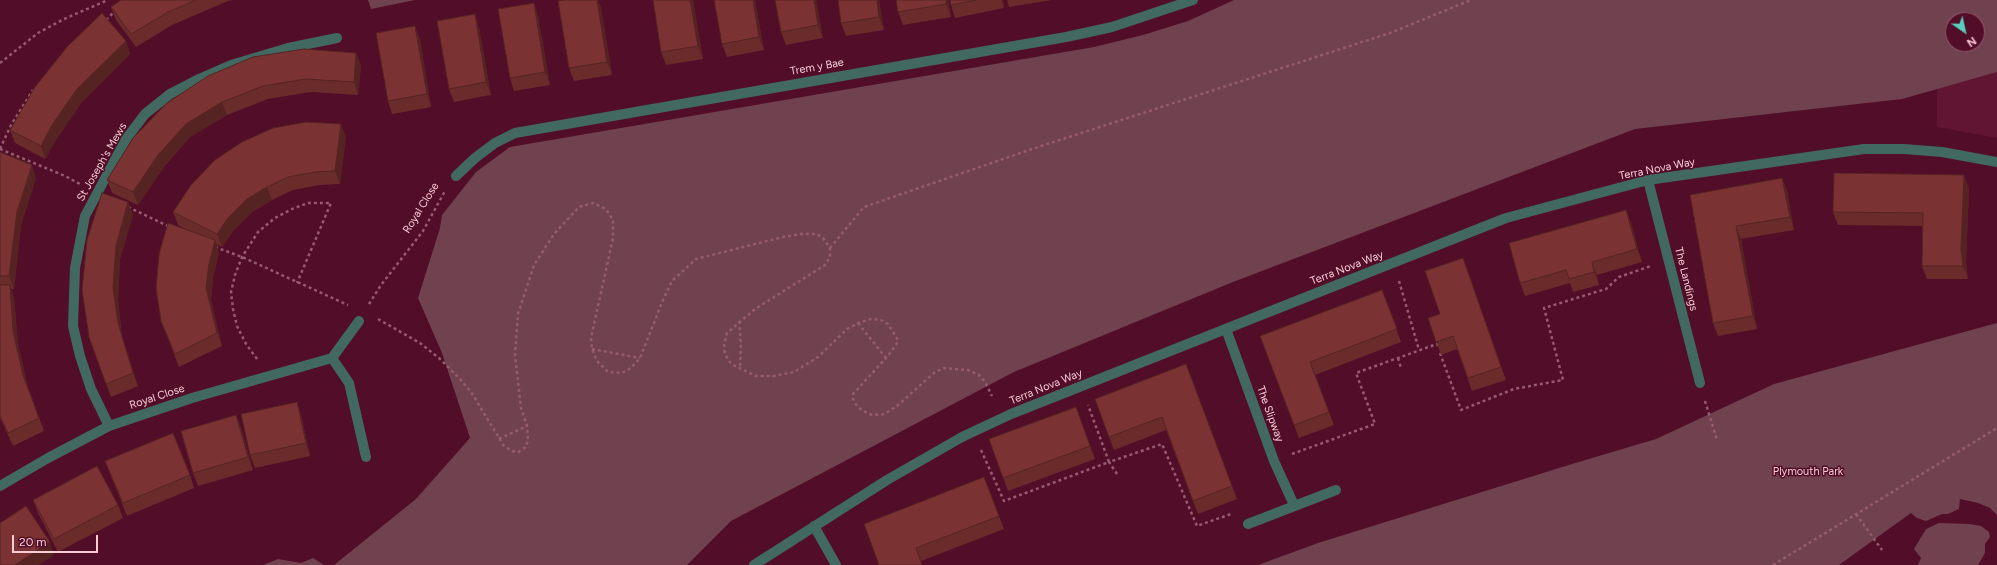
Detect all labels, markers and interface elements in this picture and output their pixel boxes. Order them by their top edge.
north arrow [1945,12,1985,52]
text: N [1964,34,1979,49]
street label: Trem y Bae [789,56,845,78]
street label: St Joseph's Mews [74,120,130,204]
street label: Terra Nova Way [1618,155,1696,183]
street label: Royal Close [400,180,442,236]
street label: The Landings [1672,246,1700,312]
street label: Terra Nova Way [1309,248,1385,288]
street label: Terra Nova Way [1008,366,1084,408]
street label: Royal Close [128,382,186,412]
street label: The Slipway [1254,384,1286,444]
park label: Plymouth Park [1773,465,1843,479]
scale bar [14,527,100,553]
text: 20 m [19,535,47,549]

